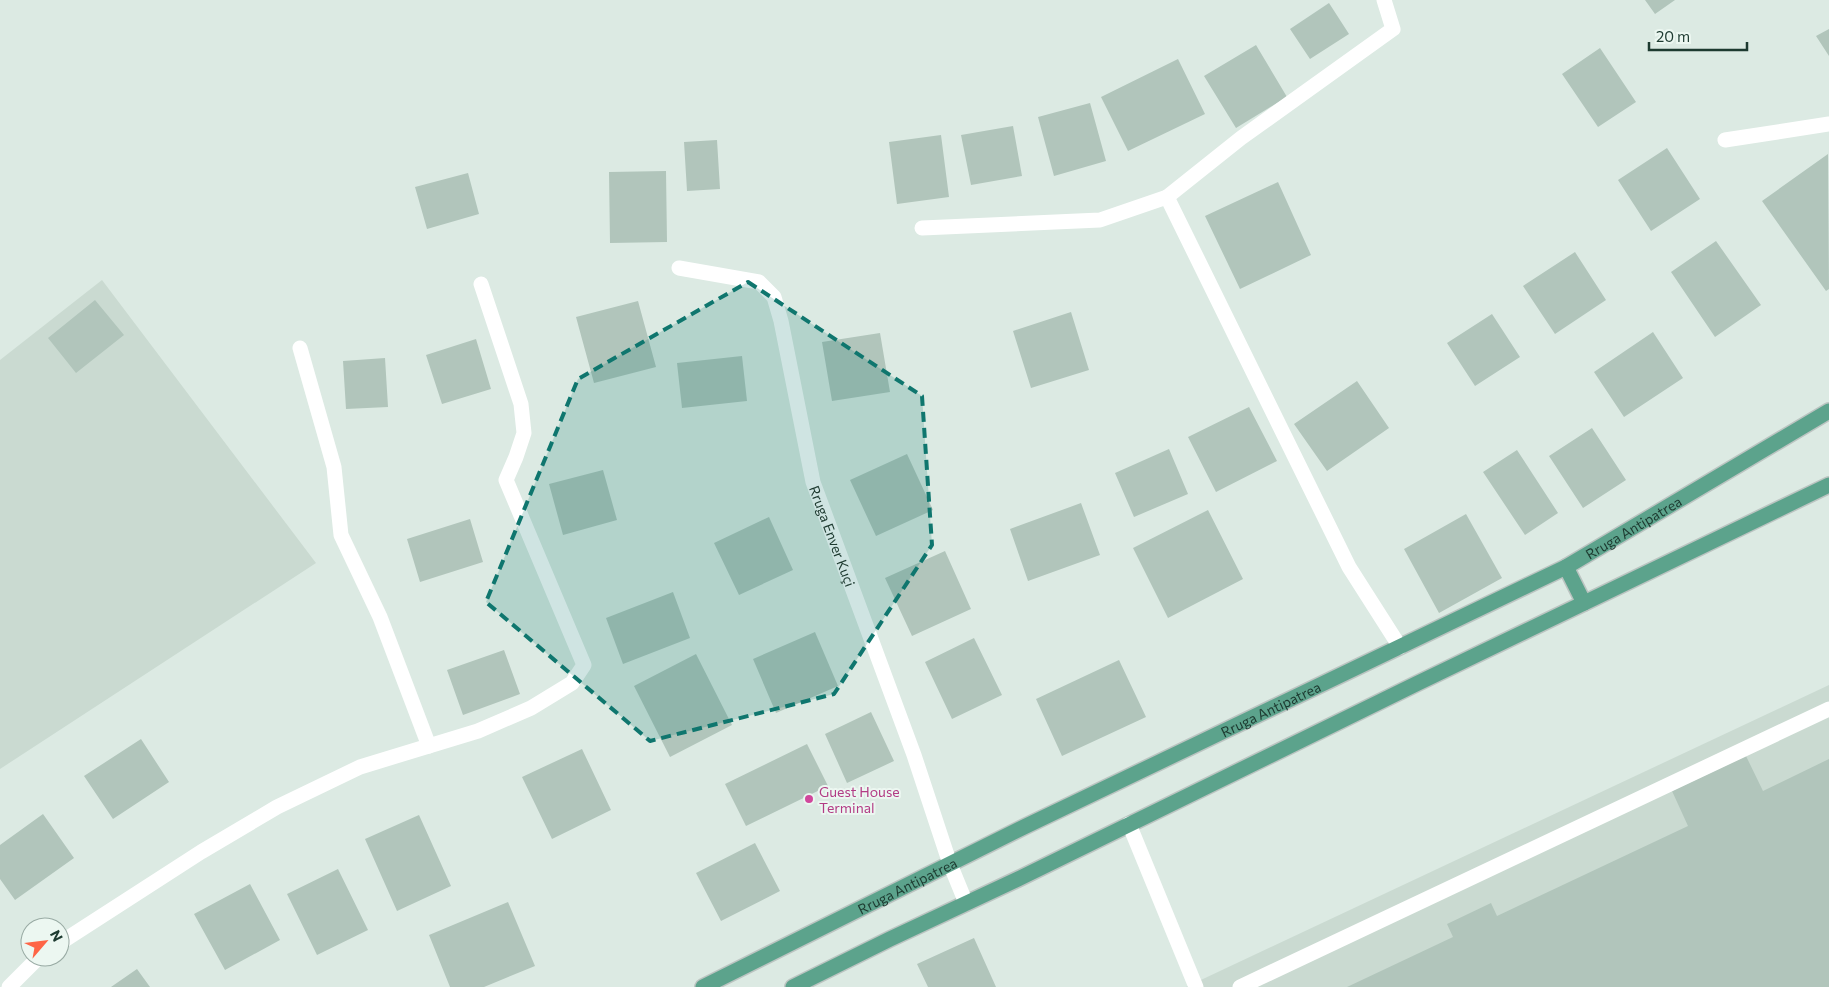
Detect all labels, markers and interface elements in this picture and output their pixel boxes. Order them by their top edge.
scale bar [1649,20,1746,52]
text: 20 m [1656,27,1690,45]
street label: Rruga Enver Kuçi [806,483,859,589]
street label: Rruga Antipatrea [1582,492,1684,562]
street label: Rruga Antipatrea [1218,678,1323,740]
place label: Guest House Terminal [819,783,900,816]
marker: Guest House Terminal [803,793,815,805]
street label: Rruga Antipatrea [855,853,960,917]
north arrow [20,917,70,967]
text: N [47,927,67,944]

